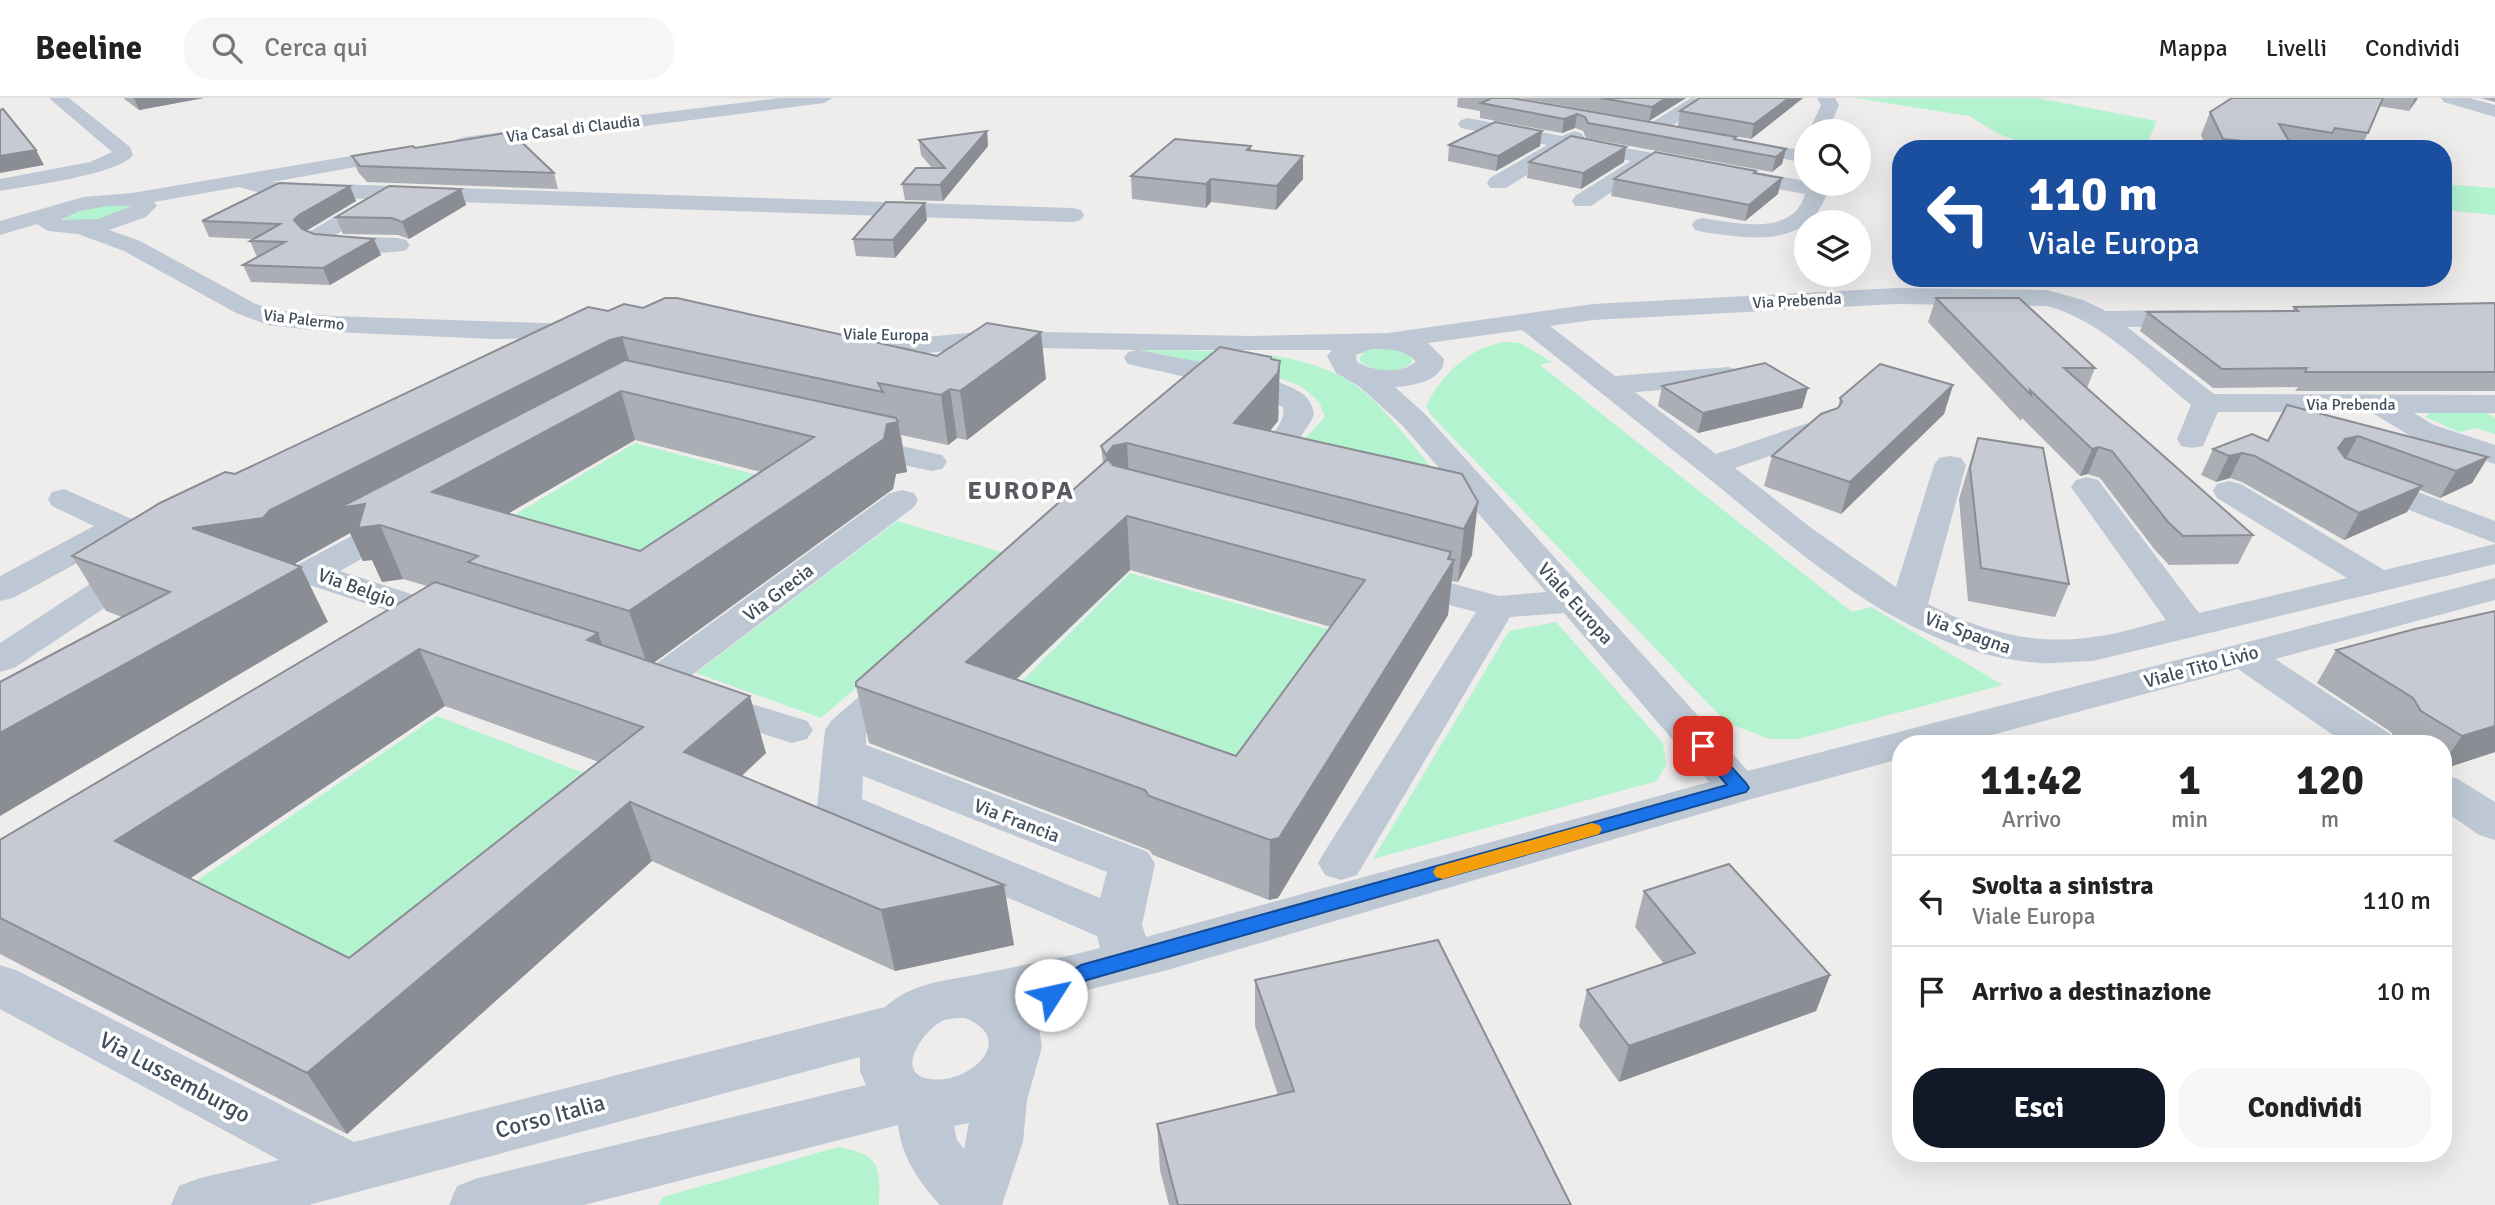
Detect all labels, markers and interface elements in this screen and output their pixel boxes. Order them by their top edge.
search box [184,17,674,80]
text: Beeline [35,28,142,69]
icon: search [208,29,246,67]
text: Cerca qui [264,32,368,64]
text: Mappa [2159,33,2228,63]
text: Livelli [2266,33,2327,63]
text: Condividi [2365,33,2460,63]
street label: Via Casal di Claudia [505,111,641,147]
map controls [1794,119,1871,287]
button: search [1794,119,1871,196]
text: 110 m [2028,164,2158,224]
icon: left [1913,168,2004,259]
button: layers [1794,210,1871,287]
text: Viale Europa [2028,224,2200,263]
street label: Via Prebenda [1752,289,1842,313]
street label: Via Palermo [262,305,346,335]
street label: Viale Europa [843,324,929,346]
street label: Via Prebenda [2306,395,2396,415]
district label: EUROPA [967,475,1075,507]
street label: Via Grecia [739,558,819,627]
street label: Viale Europa [1532,558,1618,650]
street label: Via Belgio [314,563,399,613]
street label: Via Spagna [1921,606,2014,660]
street label: Viale Tito Livio [2141,640,2261,694]
pin [1673,716,1733,776]
icon: arrive [1684,727,1722,765]
text: 11:42 [1980,755,2083,806]
text: 1 [2178,755,2201,806]
text: 120 [2296,755,2364,806]
street label: Via Francia [970,794,1063,848]
text: Arrivo [2002,805,2061,834]
text: min [2171,805,2208,834]
text: m [2321,805,2339,834]
text: Svolta a sinistra [1972,870,2154,902]
icon: left [1913,882,1951,920]
text: 110 m [2362,885,2431,917]
text: Viale Europa [1972,902,2095,931]
position arrow [1014,958,1088,1032]
icon: arrive [1913,973,1951,1011]
text: Arrivo a destinazione [1972,976,2212,1008]
text: 10 m [2376,976,2431,1008]
street label: Via Lussemburgo [94,1025,255,1130]
button: Esci [1913,1068,2165,1148]
button: Condividi [2179,1068,2431,1148]
street label: Corso Italia [492,1088,608,1145]

